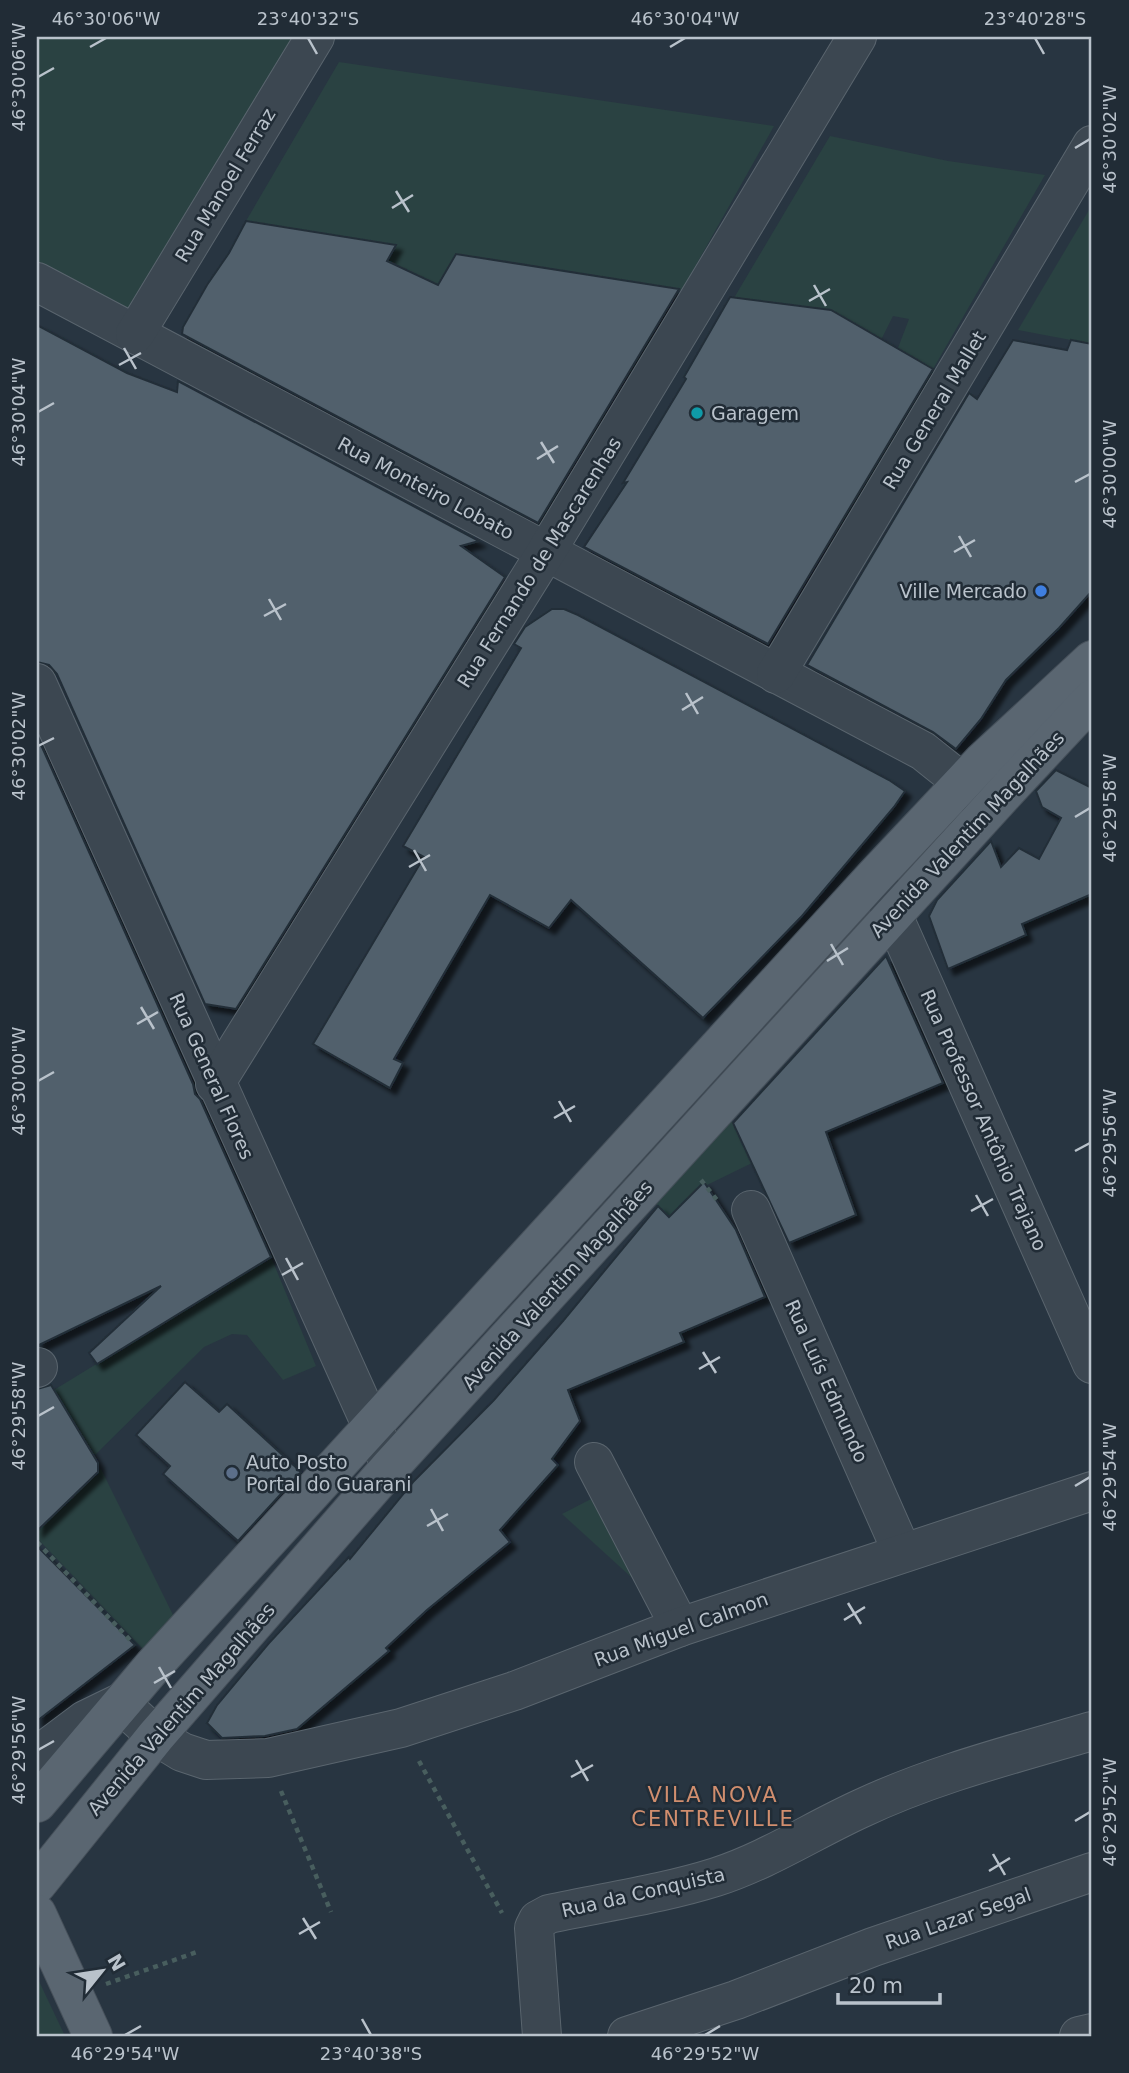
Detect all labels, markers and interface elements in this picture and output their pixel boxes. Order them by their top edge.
text: 46°30'06"W [52,8,161,29]
text: 23°40'32"S [257,8,359,29]
text: 46°30'04"W [631,8,740,29]
text: 23°40'28"S [984,8,1086,29]
text: 46°30'06"W [8,22,29,131]
text: 46°30'02"W [1099,84,1120,193]
street label: Rua Manoel Ferraz [170,104,280,266]
street label: Rua General Mallet [878,327,990,493]
text: 46°30'04"W [8,357,29,466]
place label: Garagem [711,402,799,424]
marker: Garagem [689,405,705,421]
text: 46°30'00"W [1099,419,1120,528]
street label: Rua Monteiro Lobato [334,432,518,544]
street label: Rua Fernando de Mascarenhas [453,433,625,691]
place label: Ville Mercado [900,580,1027,602]
marker: Ville Mercado [1033,583,1049,599]
text: 46°30'02"W [8,691,29,800]
street label: Avenida Valentim Magalhães [866,726,1068,942]
text: 46°29'58"W [1099,753,1120,862]
street label: Rua Professor Antônio Trajano [916,986,1052,1254]
street label: Rua General Flores [165,989,259,1163]
text: 46°30'00"W [8,1026,29,1135]
text: 46°29'56"W [1099,1088,1120,1197]
street label: Avenida Valentim Magalhães [457,1176,657,1394]
street label: Rua Luís Edmundo [781,1296,873,1466]
text: 46°29'58"W [8,1361,29,1470]
text: 46°29'54"W [1099,1422,1120,1531]
place label: Auto Posto Portal do Guarani [246,1451,412,1495]
marker: Auto Posto Portal do Guarani [224,1465,240,1481]
street label: Rua Miguel Calmon [591,1587,771,1671]
street label: Avenida Valentim Magalhães [83,1599,279,1819]
text: 46°29'56"W [8,1695,29,1804]
text: 46°29'52"W [1099,1757,1120,1866]
district label: VILA NOVA CENTREVILLE [631,1783,795,1831]
street label: Rua da Conquista [559,1862,727,1922]
street label: Rua Lazar Segal [882,1883,1034,1953]
north arrow [66,1937,136,2007]
text: N [103,1950,130,1975]
scale bar [838,1961,940,2005]
text: 20 m [849,1974,903,1998]
text: 46°29'54"W [71,2043,180,2064]
text: 23°40'38"S [320,2043,422,2064]
text: 46°29'52"W [651,2043,760,2064]

